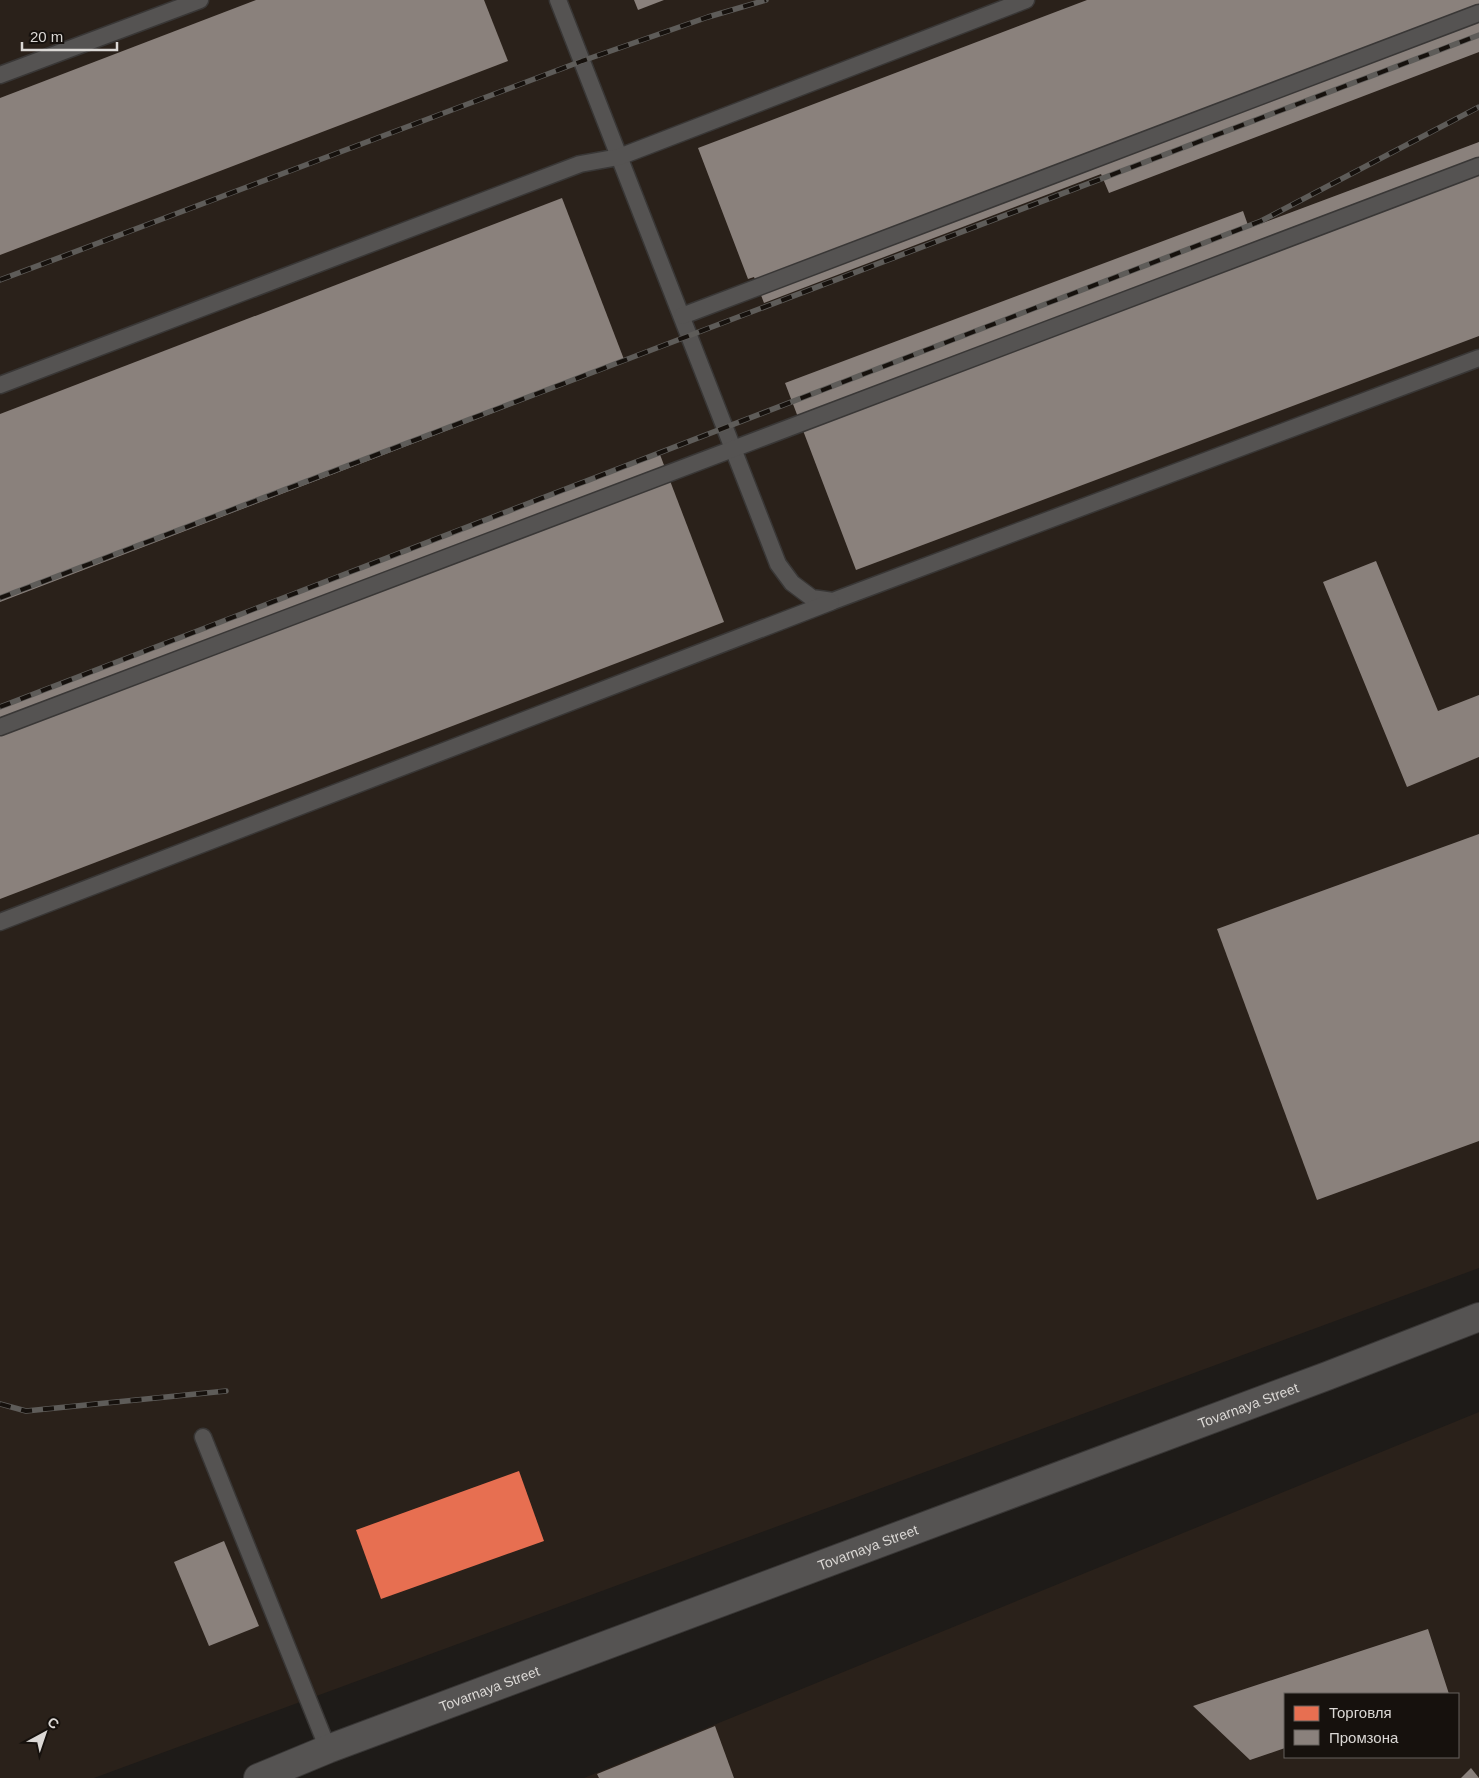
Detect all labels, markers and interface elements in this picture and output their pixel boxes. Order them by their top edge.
scale bar [22,20,118,52]
text: 20 m [30,28,63,45]
street label: Tovarnaya Street [1196,1379,1301,1431]
street label: Tovarnaya Street [815,1521,920,1573]
street label: Tovarnaya Street [437,1663,542,1715]
legend [1284,1693,1459,1758]
text: Торговля [1329,1704,1392,1721]
north arrow [20,1708,70,1758]
text: С [44,1714,62,1732]
text: Промзона [1329,1729,1399,1746]

